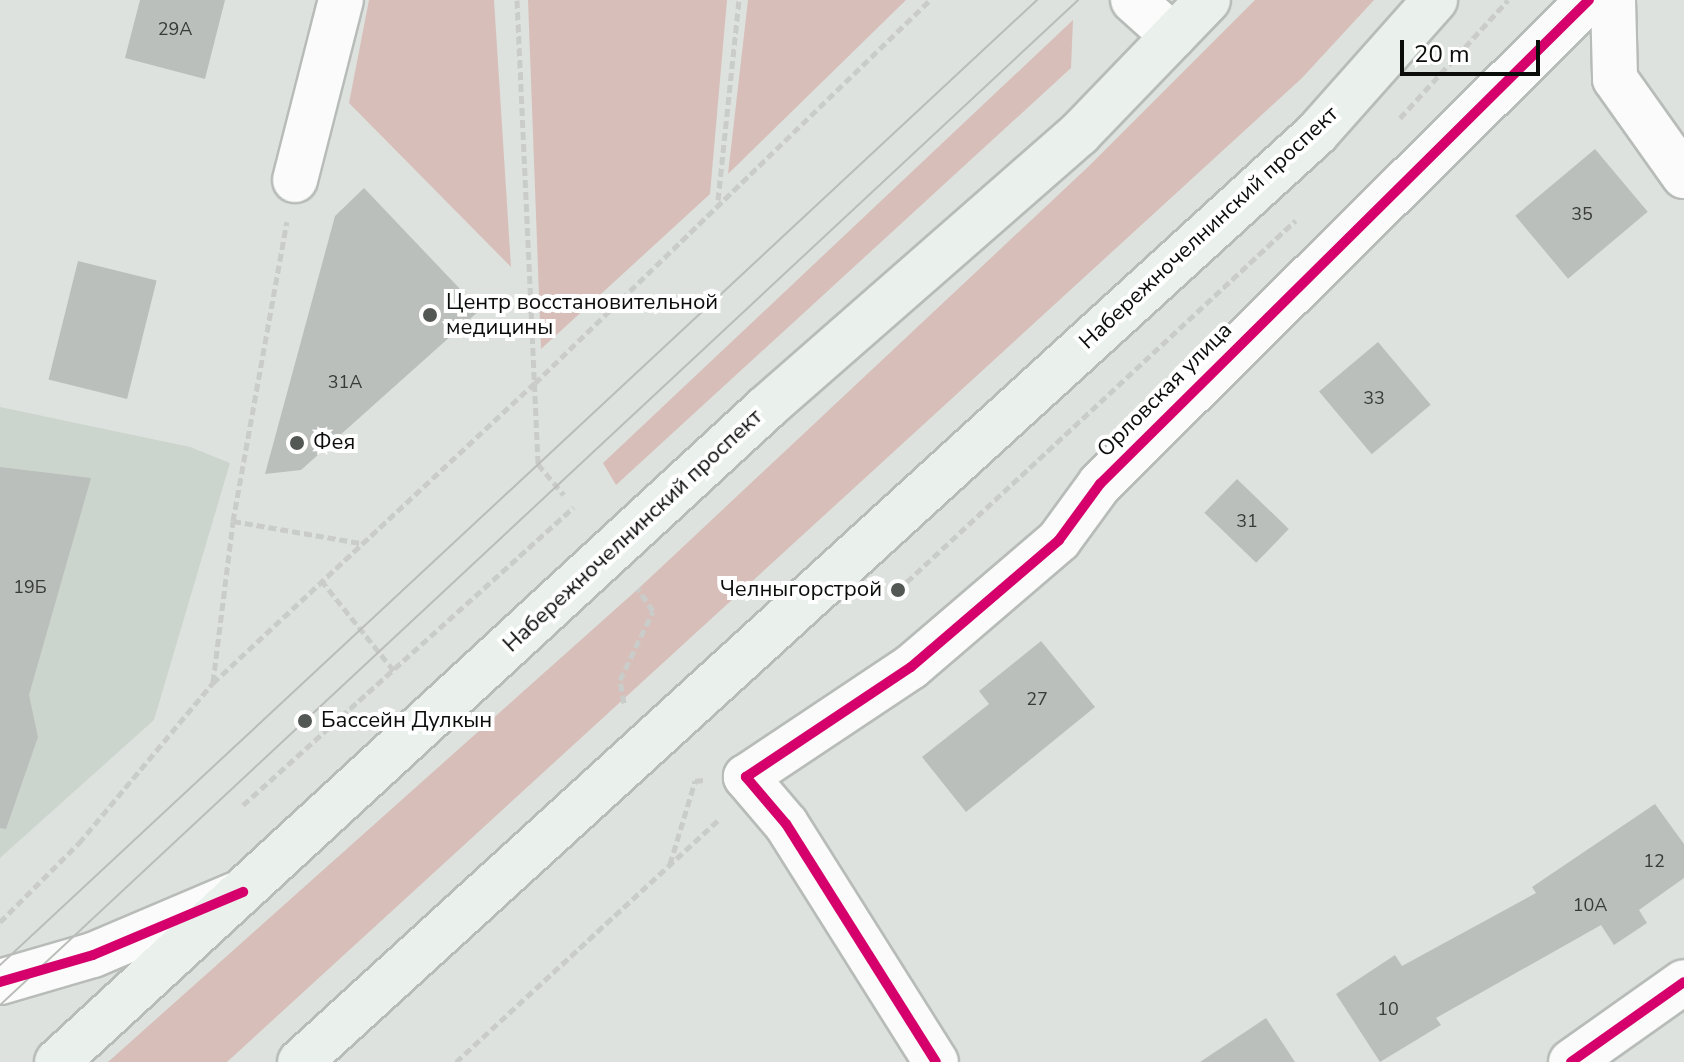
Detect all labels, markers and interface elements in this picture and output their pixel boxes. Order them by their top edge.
house number: 29А [158,18,192,40]
scale bar [1404,24,1544,74]
text: 20 m [1414,38,1470,70]
street label: Набережночелнинский проспект [1074,101,1344,355]
house number: 35 [1571,203,1593,225]
place label: Центр восстановительной медицины [446,289,718,340]
marker: Центр восстановительной медицины [421,306,439,324]
street label: Орловская улица [1092,317,1238,463]
house number: 31А [328,371,362,393]
house number: 33 [1363,387,1385,409]
street label: Набережночелнинский проспект [498,404,768,658]
place label: Фея [313,430,355,456]
marker: Фея [288,434,306,452]
house number: 31 [1236,510,1258,532]
house number: 19Б [13,576,47,598]
place label: Челныгорстрой [720,577,882,603]
marker: Челныгорстрой [889,581,907,599]
house number: 27 [1026,688,1048,710]
place label: Бассейн Дулкын [321,708,492,734]
marker: Бассейн Дулкын [296,712,314,730]
house number: 12 [1643,850,1665,872]
house number: 10А [1573,894,1607,916]
house number: 10 [1377,998,1399,1020]

